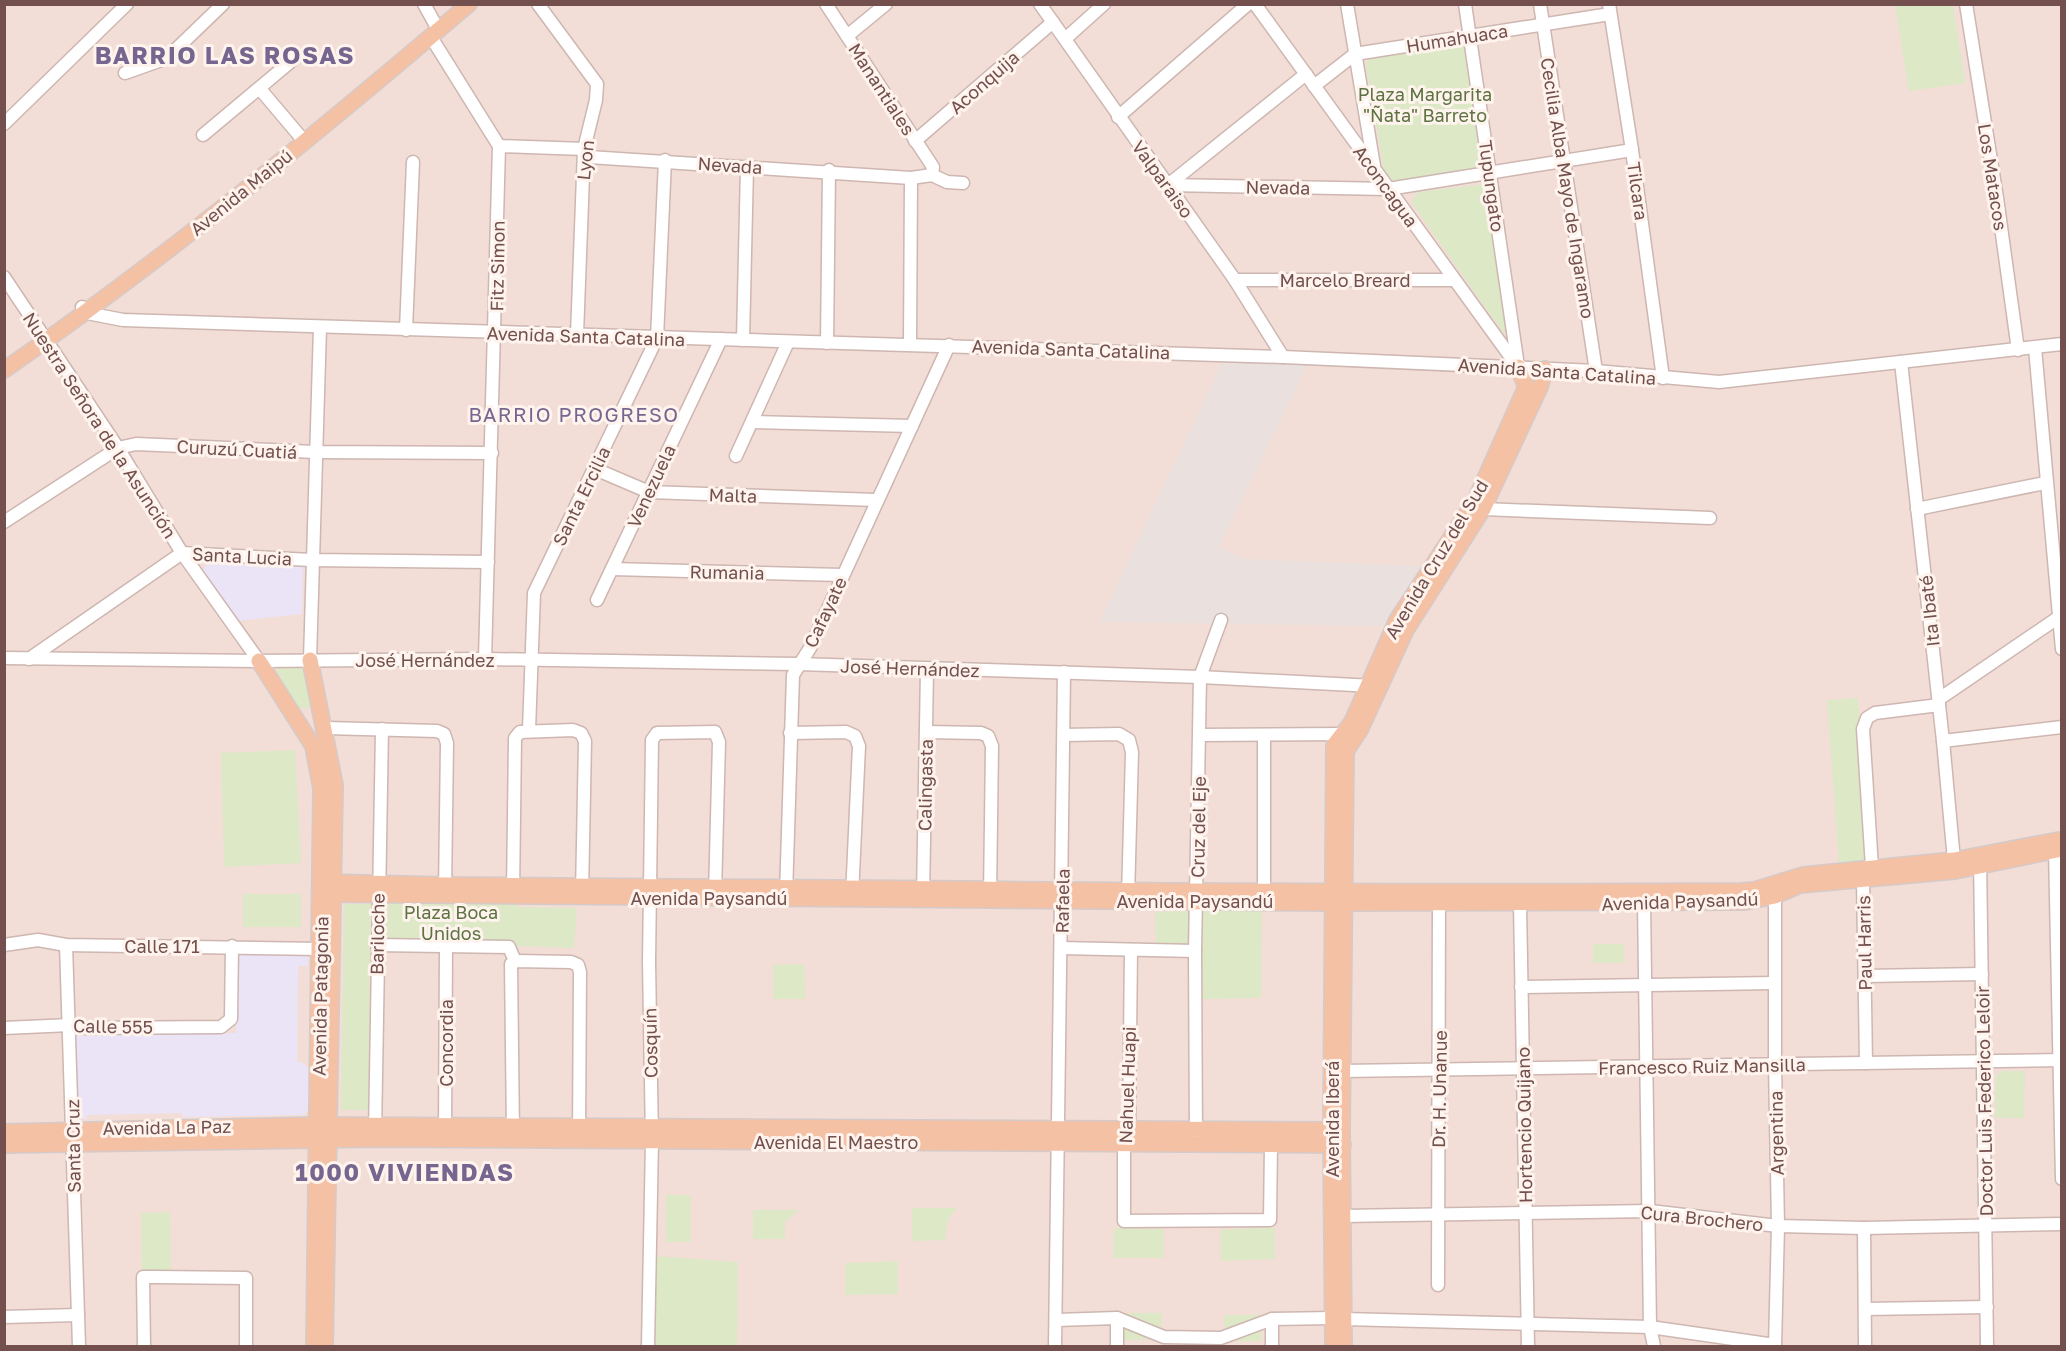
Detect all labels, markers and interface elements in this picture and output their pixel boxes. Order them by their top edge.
street label: Humahuaca [1405,19,1509,57]
street label: Manantiales [844,39,920,139]
district label: BARRIO LAS ROSAS [95,40,355,69]
street label: Aconquija [945,46,1023,118]
street label: Cecilia Alba Mayo de Ingaramo [1537,56,1599,320]
park label: Plaza Margarita "Ñata" Barreto [1358,83,1492,126]
street label: Los Matacos [1974,122,2012,232]
street label: Valparaiso [1128,136,1198,222]
street label: Lyon [572,139,598,181]
street label: Tupungato [1475,139,1509,233]
street label: Aconcagua [1349,141,1423,231]
street label: Avenida Maipú [185,144,297,240]
street label: Nevada [697,152,763,178]
street label: Tilcara [1623,160,1653,222]
street label: Nevada [1245,175,1311,199]
street label: Fitz Simon [485,220,509,312]
street label: Marcelo Breard [1279,269,1411,291]
street label: Nuestra Señora de la Asunción [19,308,181,542]
street label: Avenida Santa Catalina [486,322,686,350]
street label: Avenida Santa Catalina [971,335,1171,363]
street label: Avenida Santa Catalina [1457,353,1657,389]
district label: BARRIO PROGRESO [468,402,680,426]
street label: Curuzú Cuatiá [176,435,298,463]
street label: Venezuela [622,441,680,531]
street label: Santa Ercilia [548,443,614,549]
street label: Avenida Cruz del Sud [1380,475,1492,643]
street label: Malta [708,483,758,507]
street label: Santa Lucia [191,542,293,570]
street label: Rumania [689,560,765,584]
street label: Cafayate [799,573,851,651]
street label: Ita Ibaté [1914,574,1944,648]
street label: José Hernández [355,649,495,671]
street label: José Hernández [840,655,980,681]
street label: Calingasta [913,739,937,831]
street label: Cruz del Eje [1186,776,1210,878]
street label: Rafaela [1050,868,1074,934]
street label: Avenida Paysandú [630,887,788,909]
street label: Avenida Paysandú [1601,887,1759,915]
street label: Avenida Paysandú [1116,890,1274,912]
street label: Bariloche [365,893,389,975]
street label: Paul Harris [1852,895,1876,991]
park label: Plaza Boca Unidos [404,901,498,944]
street label: Avenida Patagonia [308,916,332,1076]
street label: Calle 171 [124,935,200,957]
street label: Doctor Luis Federico Leloir [1971,986,1997,1216]
street label: Concordia [435,999,457,1087]
street label: Cosquín [638,1008,662,1078]
street label: Calle 555 [73,1014,153,1038]
street label: Nahuel Huapi [1114,1026,1140,1144]
street label: Dr. H. Unanue [1427,1030,1451,1148]
street label: Hortencio Quijano [1512,1047,1536,1203]
street label: Francesco Ruiz Mansilla [1598,1053,1806,1079]
street label: Avenida Iberá [1321,1061,1343,1177]
street label: Argentina [1764,1091,1788,1175]
street label: Santa Cruz [61,1099,85,1193]
street label: Avenida La Paz [102,1115,232,1139]
street label: Avenida El Maestro [754,1131,918,1153]
district label: 1000 VIVIENDAS [295,1157,515,1186]
street label: Cura Brochero [1640,1201,1764,1235]

